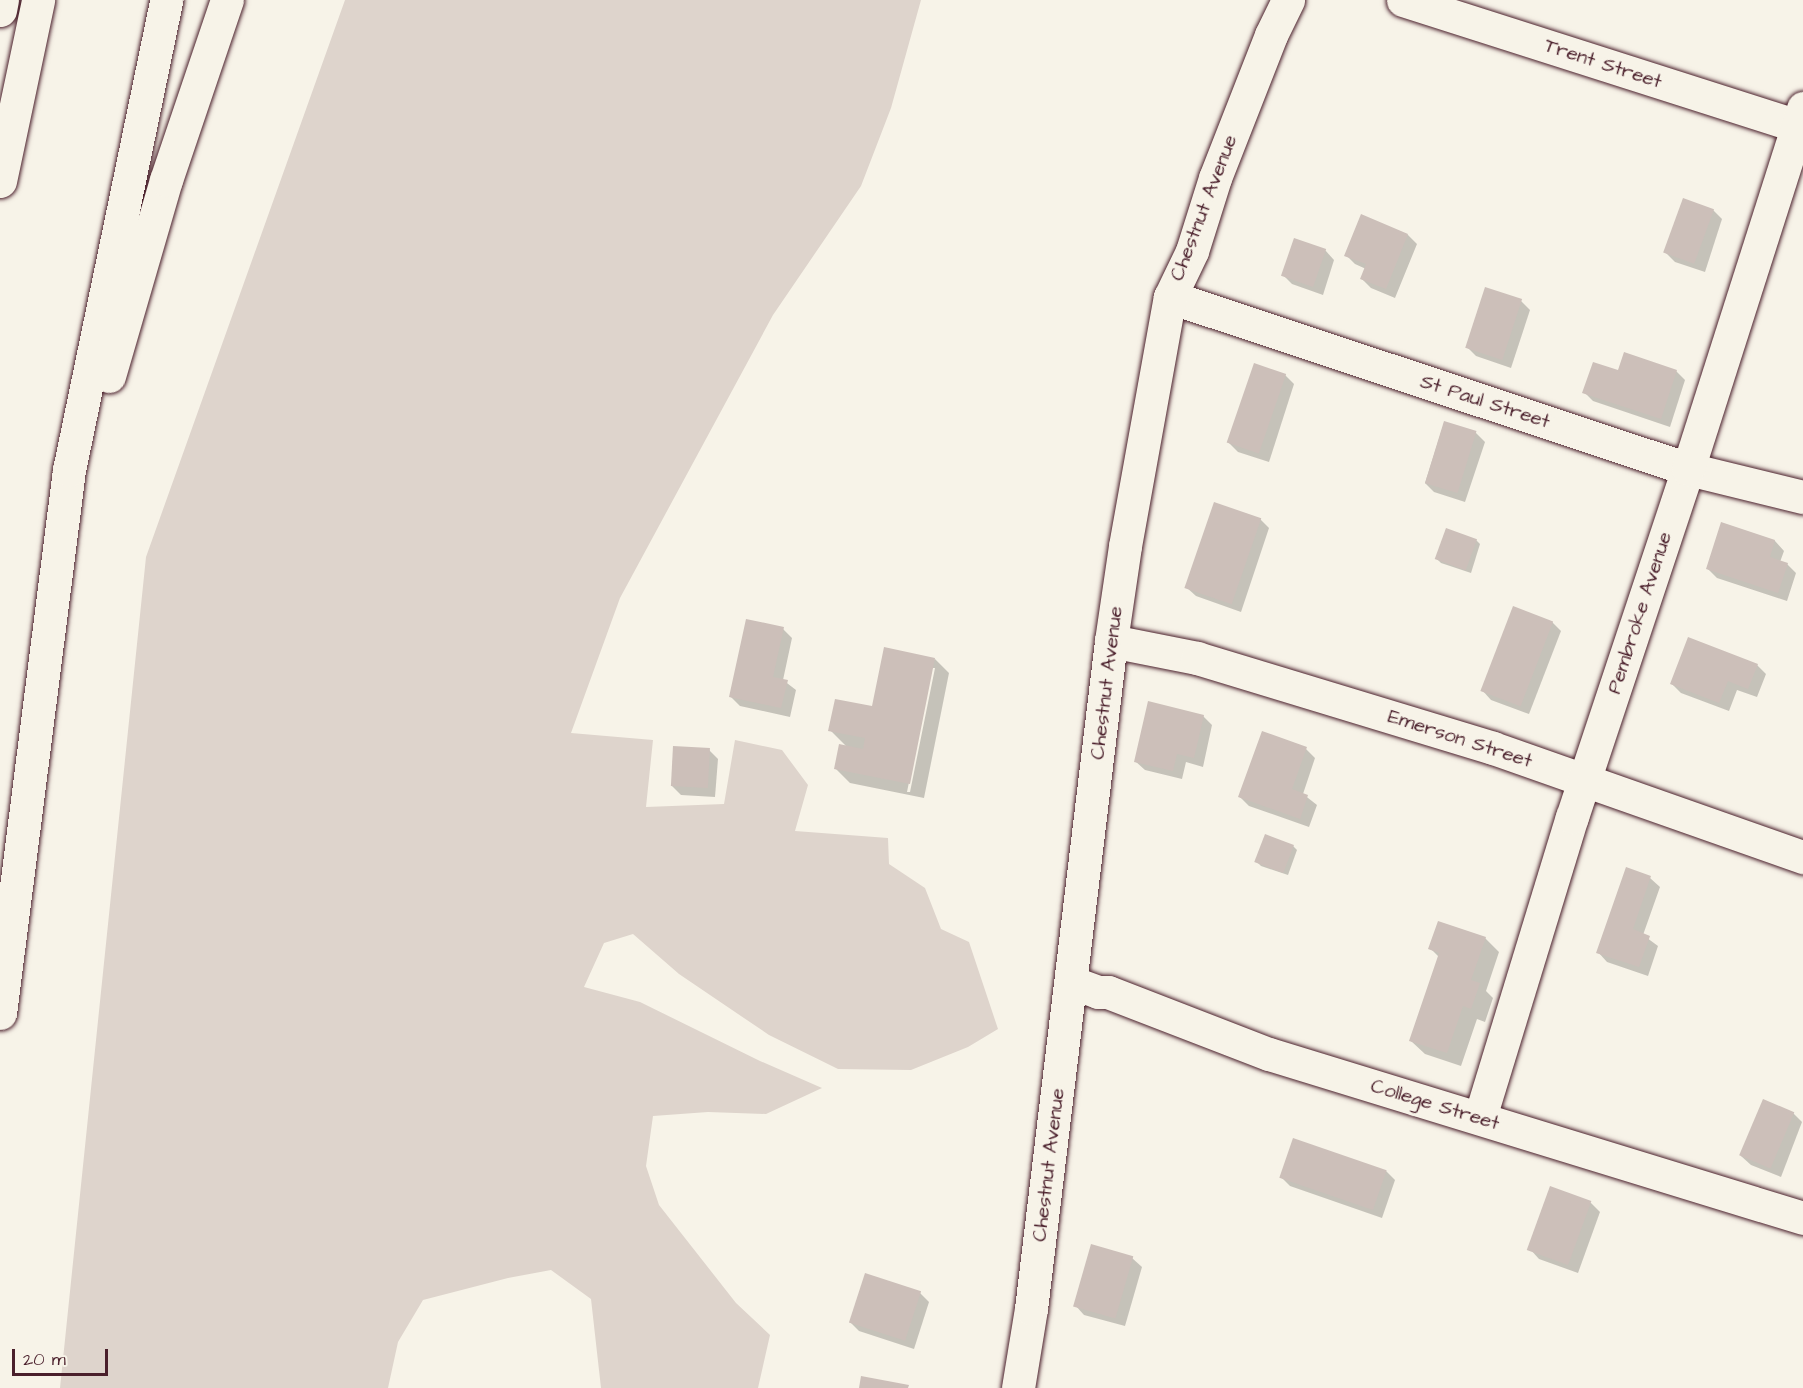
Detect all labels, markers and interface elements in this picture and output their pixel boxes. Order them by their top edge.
street label: Trent Street [1541,34,1665,94]
street label: Chestnut Avenue [1165,132,1243,284]
street label: St Paul Street [1417,370,1553,434]
street label: Pembroke Avenue [1603,529,1677,697]
street label: Chestnut Avenue [1086,605,1128,761]
street label: Emerson Street [1385,704,1535,774]
street label: College Street [1368,1074,1502,1136]
street label: Chestnut Avenue [1028,1087,1070,1243]
scale bar [15,1337,111,1375]
text: 20 m [23,1347,66,1372]

